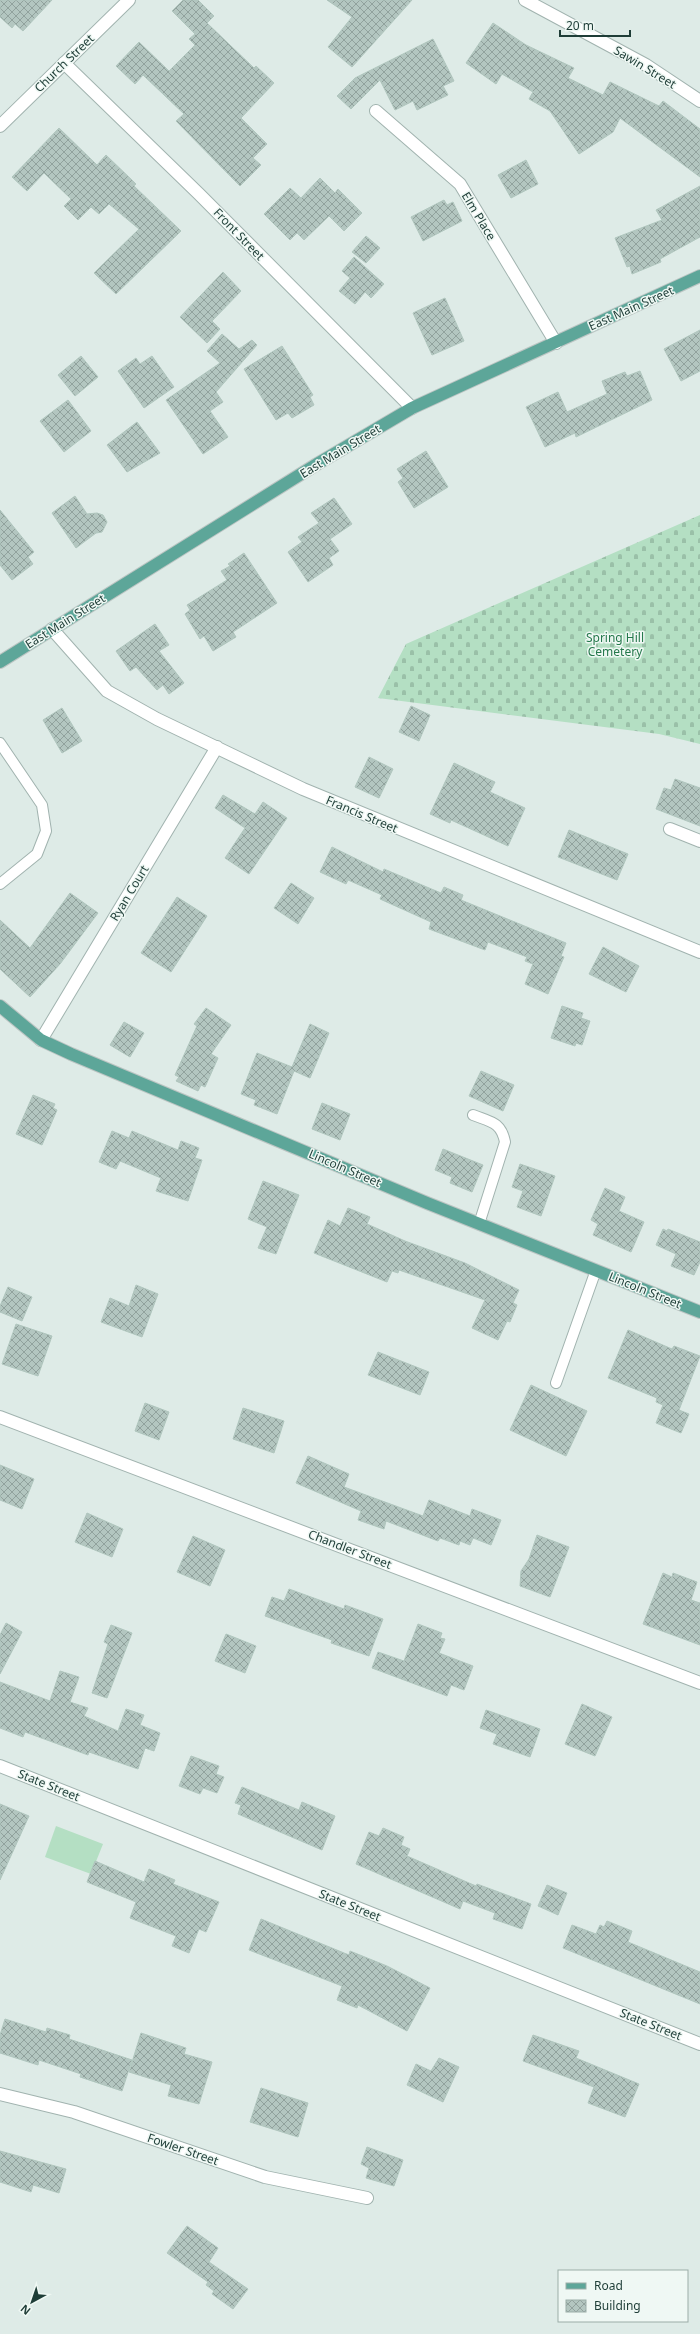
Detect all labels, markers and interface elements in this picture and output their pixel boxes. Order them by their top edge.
scale bar [560,12,630,38]
text: 20 m [566,17,594,34]
street label: Church Street [30,30,98,96]
street label: Sawin Street [611,42,680,93]
street label: Elm Place [458,189,500,244]
street label: Front Street [210,204,269,264]
street label: East Main Street [586,281,677,334]
street label: East Main Street [296,420,384,482]
street label: East Main Street [22,589,109,652]
park label: Spring Hill Cemetery [586,629,644,660]
street label: Francis Street [324,791,401,837]
street label: Ryan Court [106,861,153,924]
street label: Lincoln Street [306,1145,384,1191]
street label: Lincoln Street [606,1268,684,1313]
street label: Chandler Street [306,1525,395,1573]
street label: State Street [16,1765,83,1805]
street label: State Street [317,1885,384,1925]
street label: State Street [618,2004,685,2044]
street label: Fowler Street [145,2129,221,2169]
legend [558,2270,688,2322]
text: Road [594,2277,623,2294]
north arrow [12,2282,52,2322]
text: Building [594,2297,641,2314]
text: N [17,2301,34,2319]

